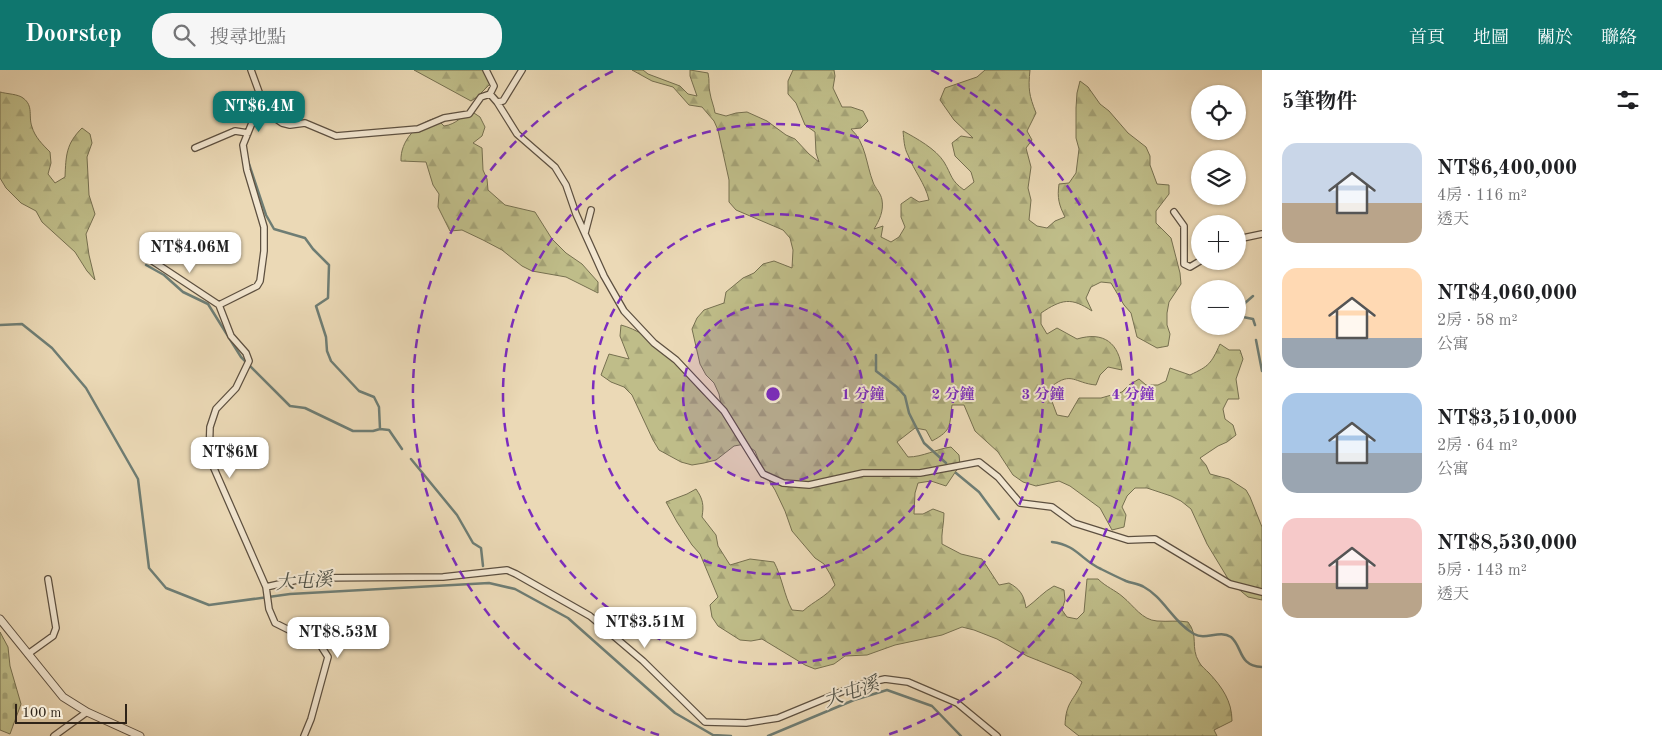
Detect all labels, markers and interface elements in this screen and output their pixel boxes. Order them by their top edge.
search box [152,13,502,58]
icon: search [170,21,198,49]
text: Doorstep [25,23,122,47]
text: 搜尋地點 [210,29,286,48]
text: 首頁 [1409,29,1445,47]
text: 地圖 [1473,29,1509,47]
text: 關於 [1537,29,1573,47]
text: 聯絡 [1601,29,1637,47]
map controls [1191,85,1246,335]
button: locate [1191,85,1246,140]
icon: filters [1614,86,1642,114]
pin: NT$6.4M [213,90,305,133]
text: 5筆物件 [1282,92,1357,113]
text: NT$6.4M [224,99,294,115]
button: layers [1191,150,1246,205]
text: NT$6,400,000 [1437,158,1577,179]
icon: home [1322,163,1382,223]
text: 4房 · 116 m² [1437,188,1527,204]
text: 透天 [1437,212,1469,228]
button: + [1191,215,1246,270]
pin: NT$4.06M [138,232,242,274]
text: NT$4.06M [150,240,230,256]
button: − [1191,280,1246,335]
text: NT$4,060,000 [1437,283,1577,304]
icon: home [1322,288,1382,348]
text: 2房 · 58 m² [1437,313,1518,329]
text: 公寓 [1437,337,1469,353]
centre of rings [764,385,782,403]
text: 1 分鐘 [842,385,884,403]
text: 2 分鐘 [932,385,974,403]
text: 3 分鐘 [1022,385,1064,403]
text: 4 分鐘 [1112,385,1154,403]
text: NT$3,510,000 [1437,408,1577,429]
icon: home [1322,413,1382,473]
pin: NT$6M [195,436,265,479]
text: 2房 · 64 m² [1437,438,1518,454]
text: NT$6M [202,445,258,461]
text: 公寓 [1437,462,1469,478]
text: NT$8,530,000 [1437,533,1577,554]
icon: home [1322,538,1382,598]
text: 5房 · 143 m² [1437,563,1527,579]
water label: 大屯溪 [275,569,335,594]
text: 透天 [1437,587,1469,603]
pin: NT$3.51M [593,606,697,649]
text: NT$3.51M [605,615,685,631]
pin: NT$8.53M [286,616,390,659]
text: NT$8.53M [298,625,378,641]
water label: 大屯溪 [821,673,884,712]
scale bar [15,701,128,724]
text: 100 m [22,706,61,720]

